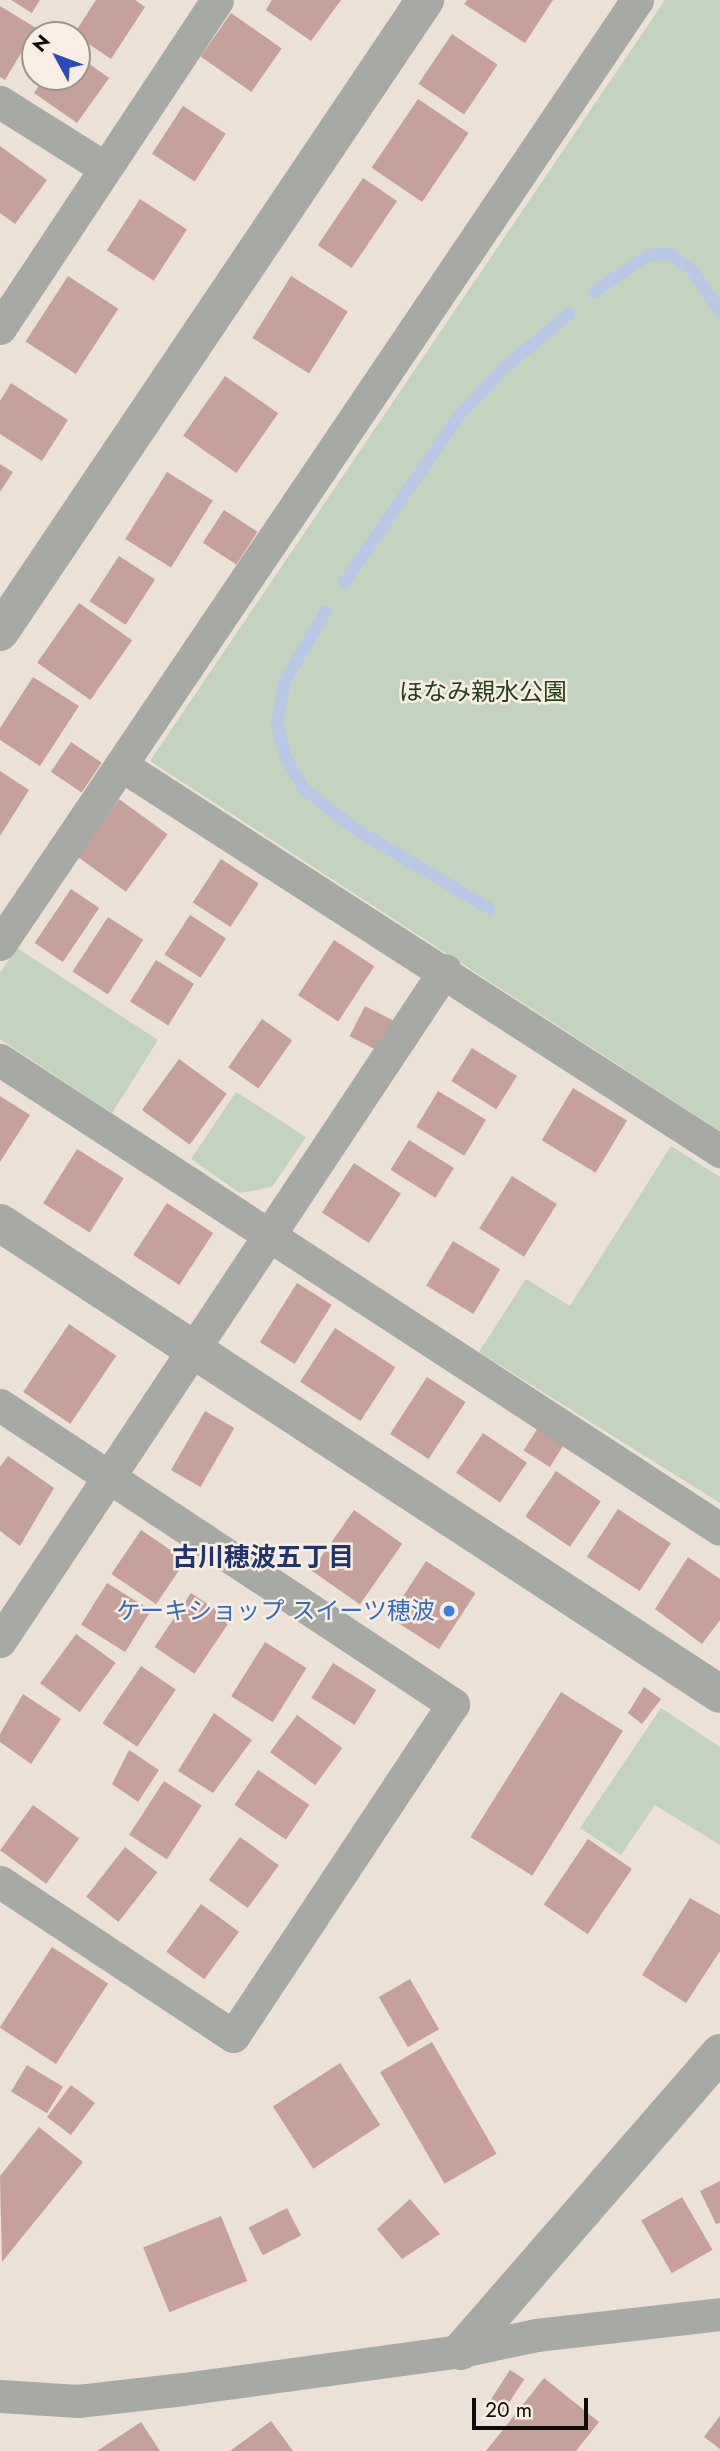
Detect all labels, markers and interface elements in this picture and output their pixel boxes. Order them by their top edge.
north arrow [21,21,91,91]
text: N [26,29,56,58]
park label: ほなみ親水公園 [399,678,567,706]
district label: 古川穂波五丁目 [172,1542,354,1574]
place label: ケーキショップ スイーツ穂波 [116,1597,435,1625]
marker: ケーキショップ スイーツ穂波 [441,1603,457,1619]
scale bar [475,2384,590,2428]
text: 20 m [485,2395,532,2425]

